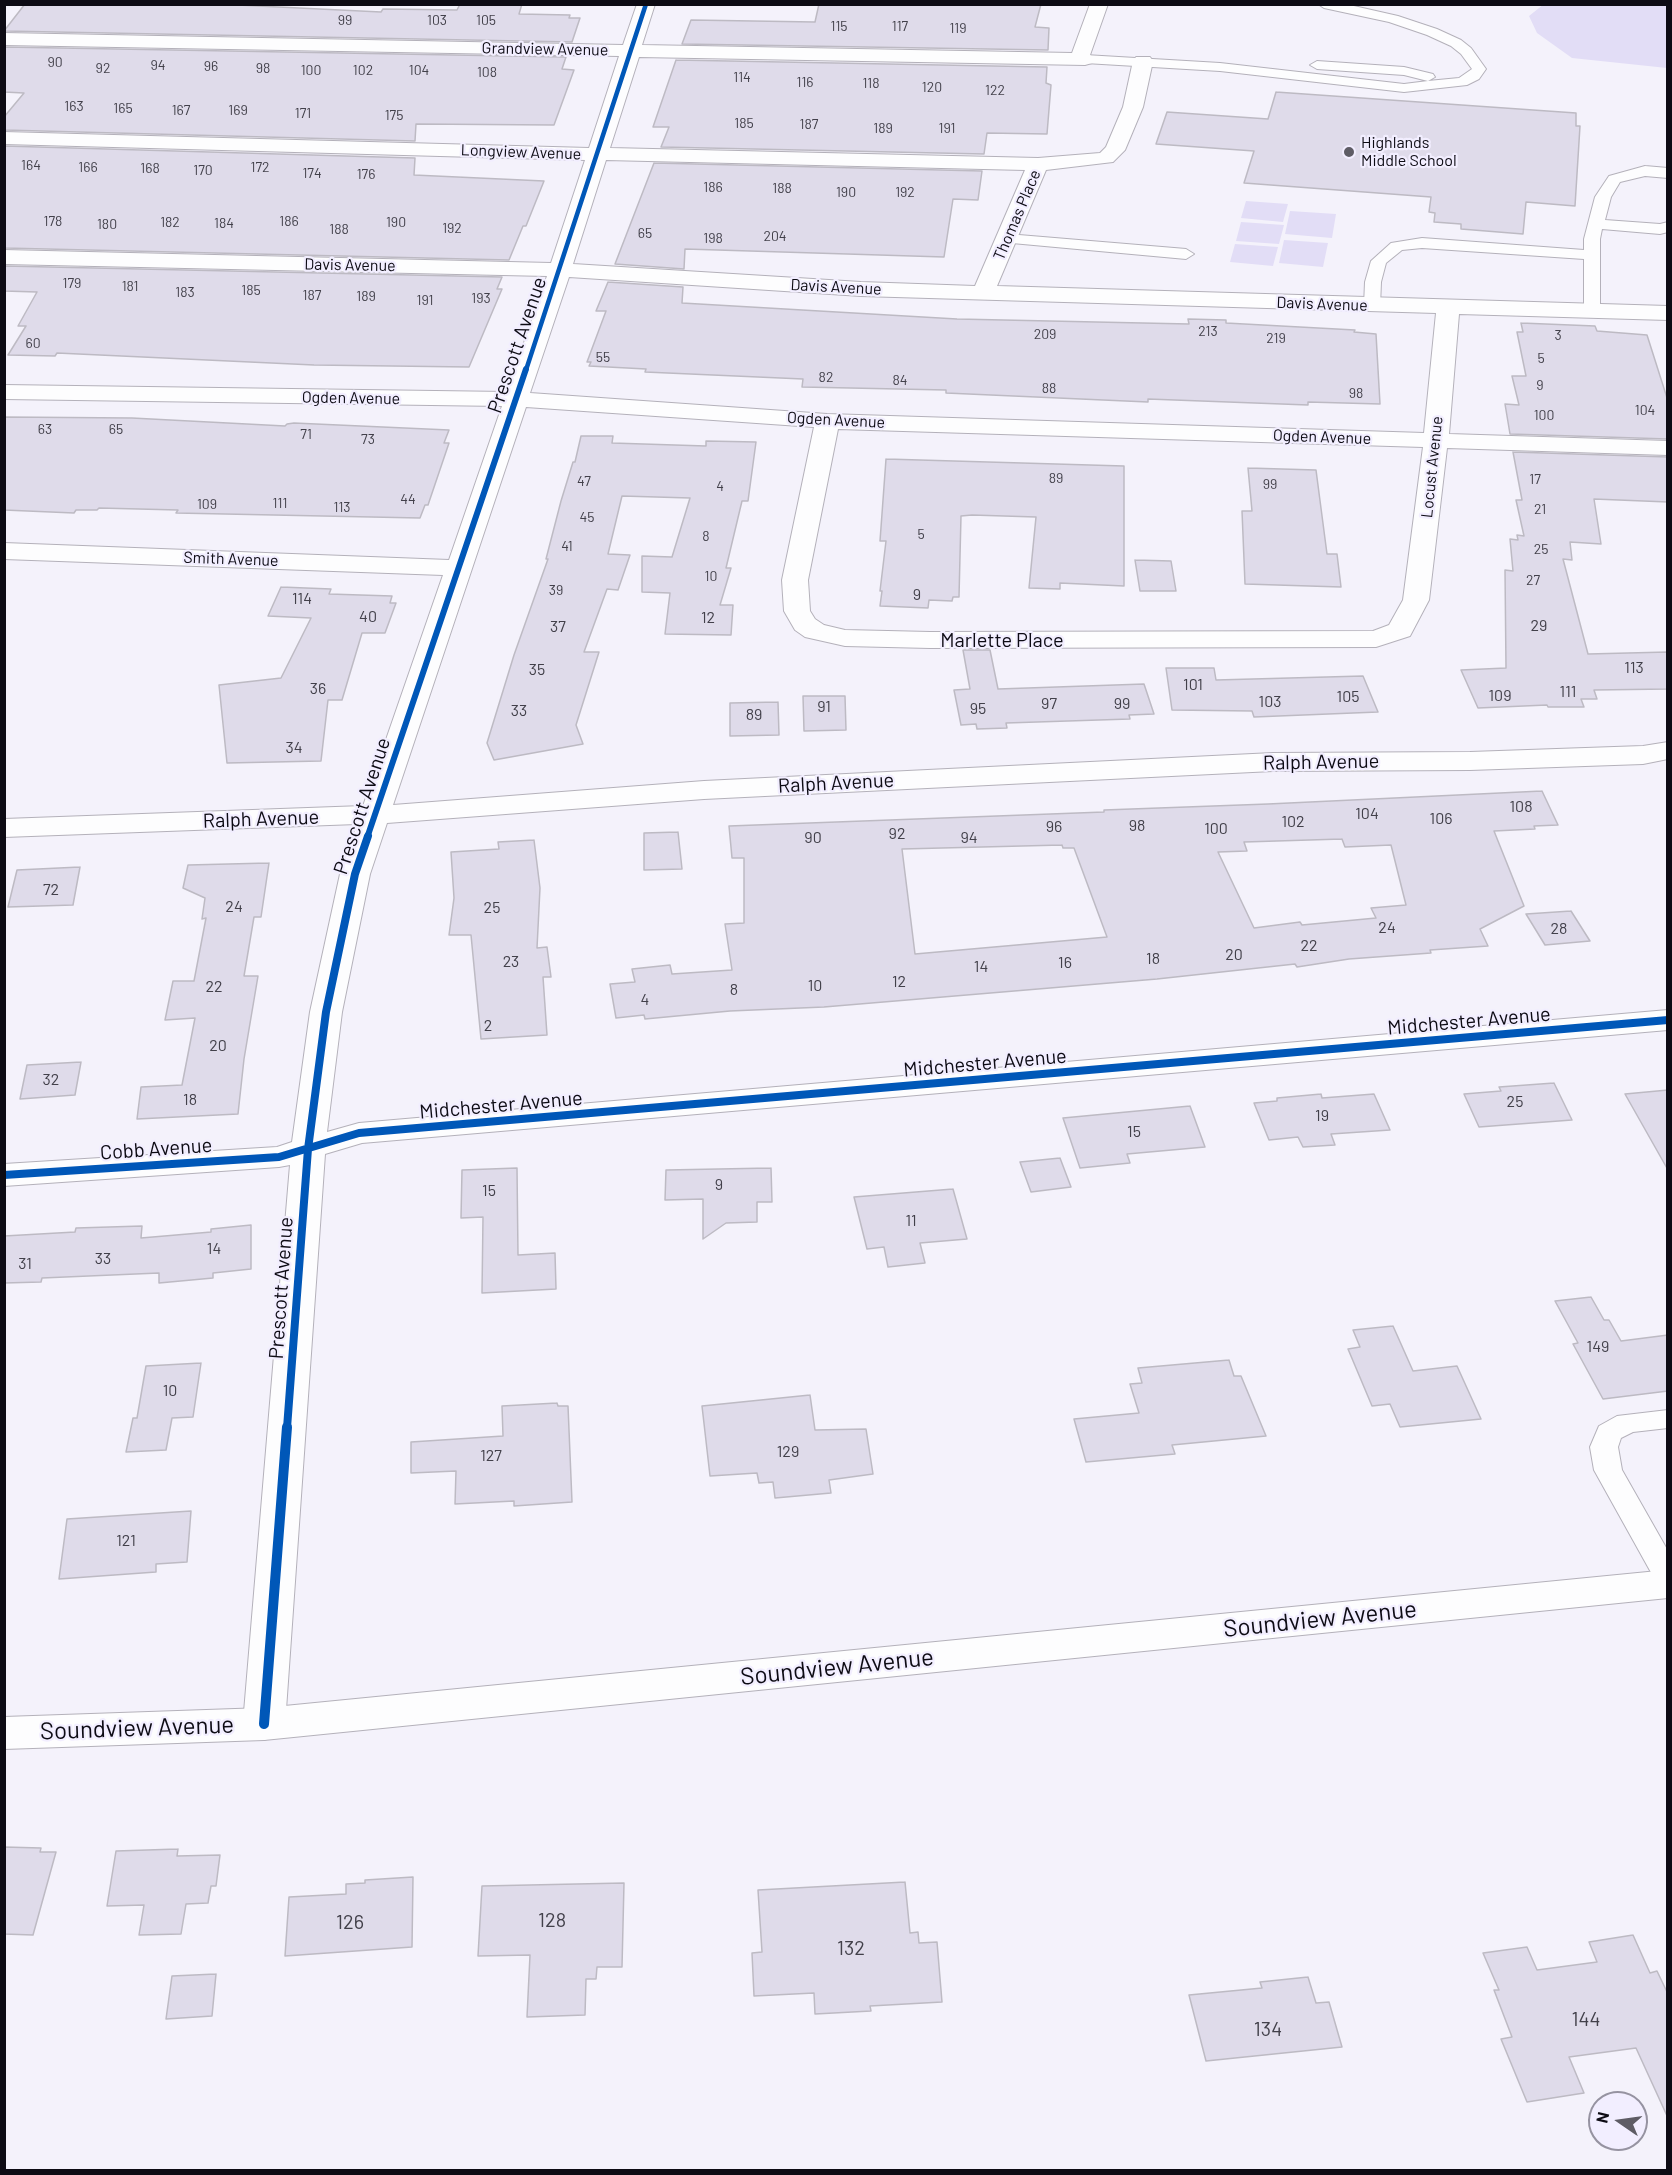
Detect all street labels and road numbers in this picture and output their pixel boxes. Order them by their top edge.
street label: Grandview Avenue [482,38,608,60]
street label: Longview Avenue [460,140,582,164]
street label: Thomas Place [989,167,1045,263]
street label: Davis Avenue [304,255,396,275]
street label: Prescott Avenue [482,274,552,416]
street label: Davis Avenue [790,275,882,299]
street label: Davis Avenue [1276,293,1368,315]
street label: Ogden Avenue [302,388,400,408]
street label: Ogden Avenue [786,408,886,432]
street label: Locust Avenue [1417,415,1447,519]
street label: Ogden Avenue [1273,426,1371,448]
street label: Smith Avenue [183,548,279,570]
street label: Marlette Place [940,628,1064,652]
street label: Prescott Avenue [329,735,395,877]
street label: Ralph Avenue [1263,749,1379,775]
street label: Ralph Avenue [777,768,895,798]
street label: Ralph Avenue [202,805,320,833]
street label: Midchester Avenue [1386,1002,1552,1040]
street label: Midchester Avenue [902,1044,1068,1082]
street label: Midchester Avenue [418,1086,584,1124]
street label: Cobb Avenue [99,1133,213,1165]
street label: Prescott Avenue [264,1216,298,1360]
street label: Soundview Avenue [1222,1595,1418,1643]
street label: Soundview Avenue [739,1643,935,1691]
street label: Soundview Avenue [39,1710,235,1746]

